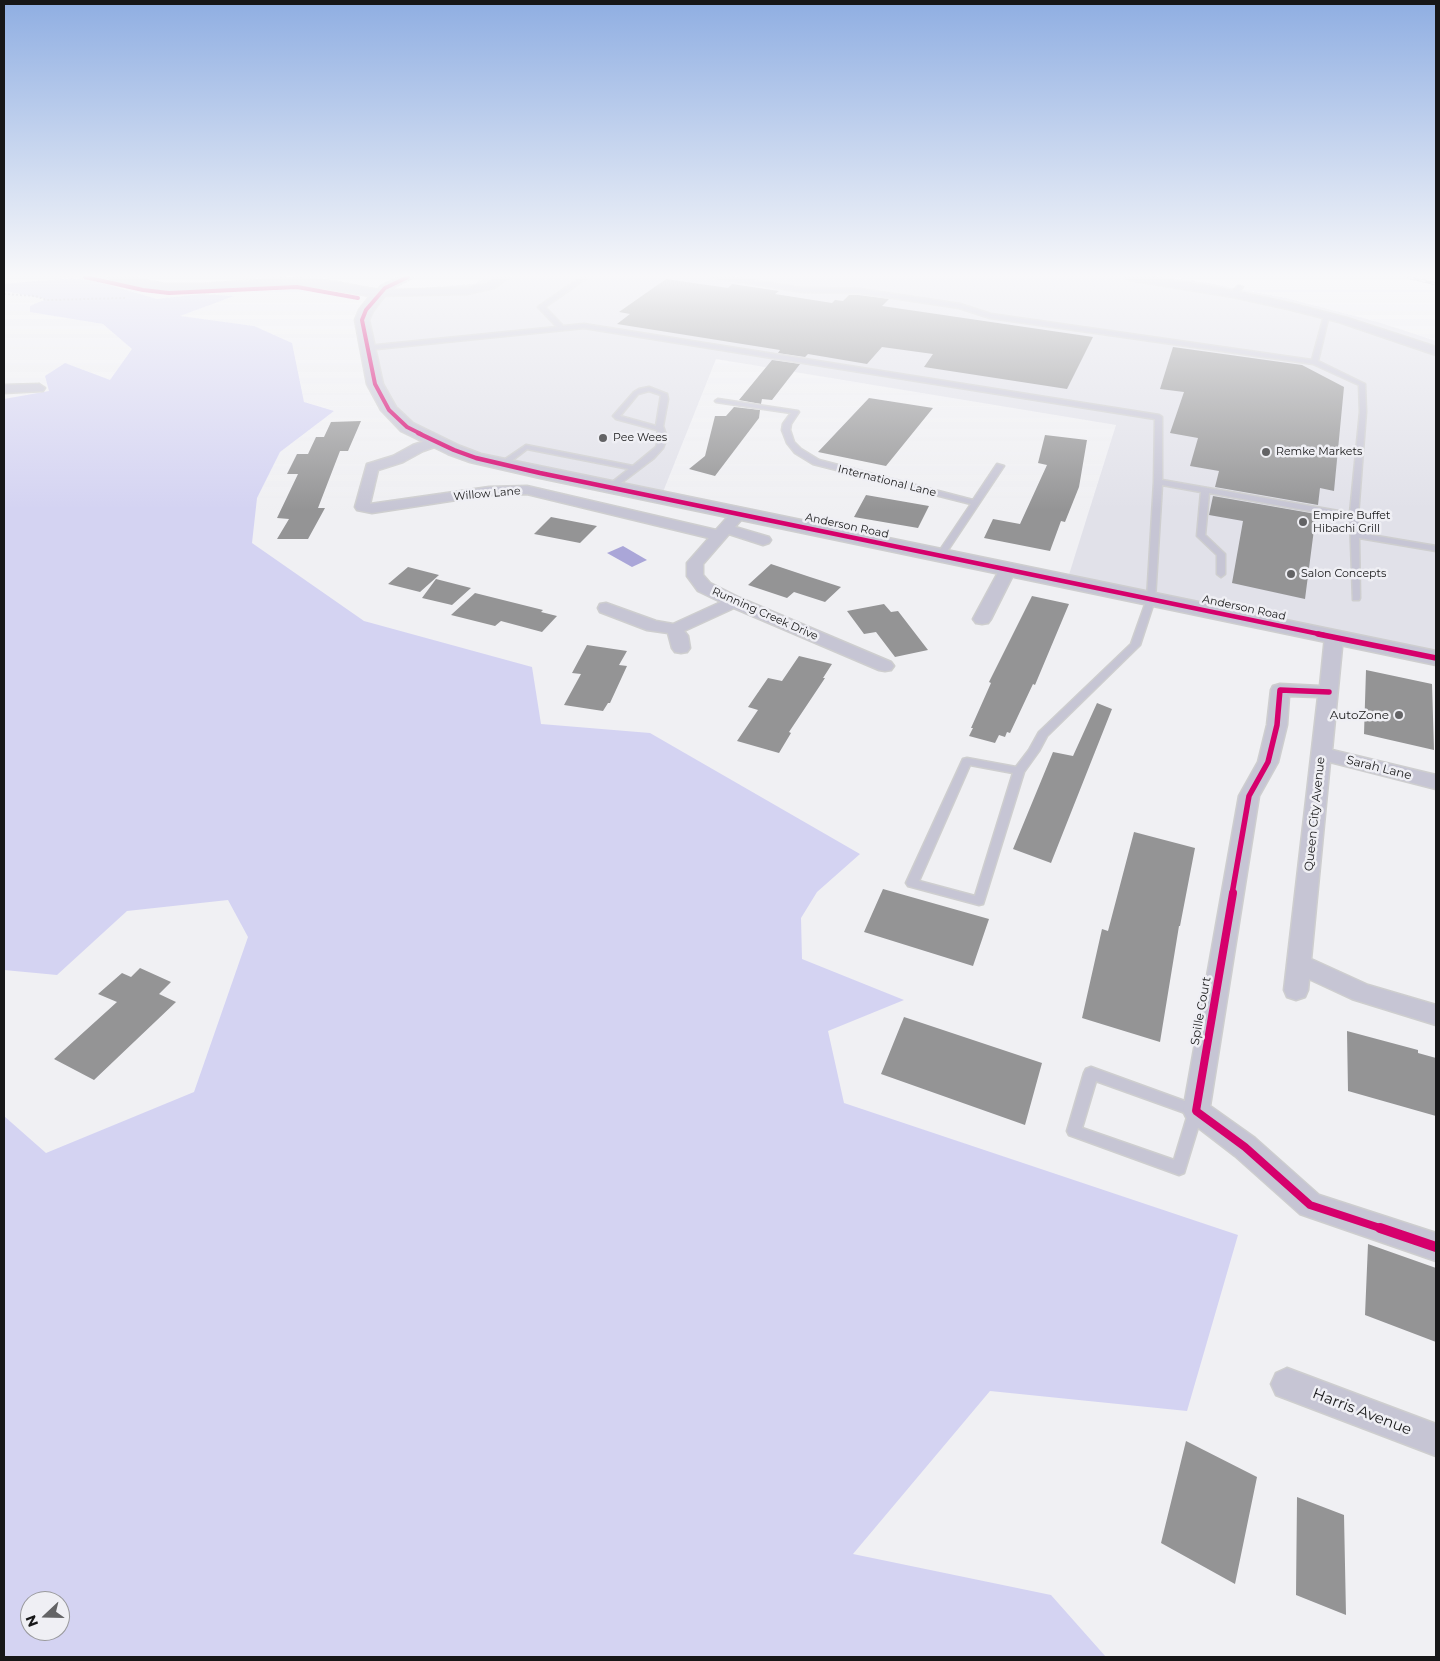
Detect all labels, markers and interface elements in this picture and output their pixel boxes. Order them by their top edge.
place label: Pee Wees [613,431,667,445]
marker: Pee Wees [597,432,609,444]
place label: Remke Markets [1276,445,1362,459]
marker: Remke Markets [1260,446,1272,458]
street label: International Lane [836,462,938,500]
street label: Willow Lane [453,484,521,504]
place label: Empire Buffet Hibachi Grill [1313,509,1390,535]
street label: Anderson Road [804,511,890,541]
marker: Empire Buffet Hibachi Grill [1297,516,1309,528]
place label: Salon Concepts [1301,567,1386,581]
marker: Salon Concepts [1285,568,1297,580]
street label: Running Creek Drive [710,585,820,643]
street label: Anderson Road [1201,593,1287,623]
place label: AutoZone [1330,708,1389,722]
marker: AutoZone [1393,709,1405,721]
street label: Sarah Lane [1345,753,1413,783]
street label: Queen City Avenue [1302,756,1328,872]
street label: Spille Court [1188,976,1214,1046]
street label: Harris Avenue [1310,1385,1414,1439]
north arrow [20,1591,70,1641]
text: N [22,1613,42,1630]

